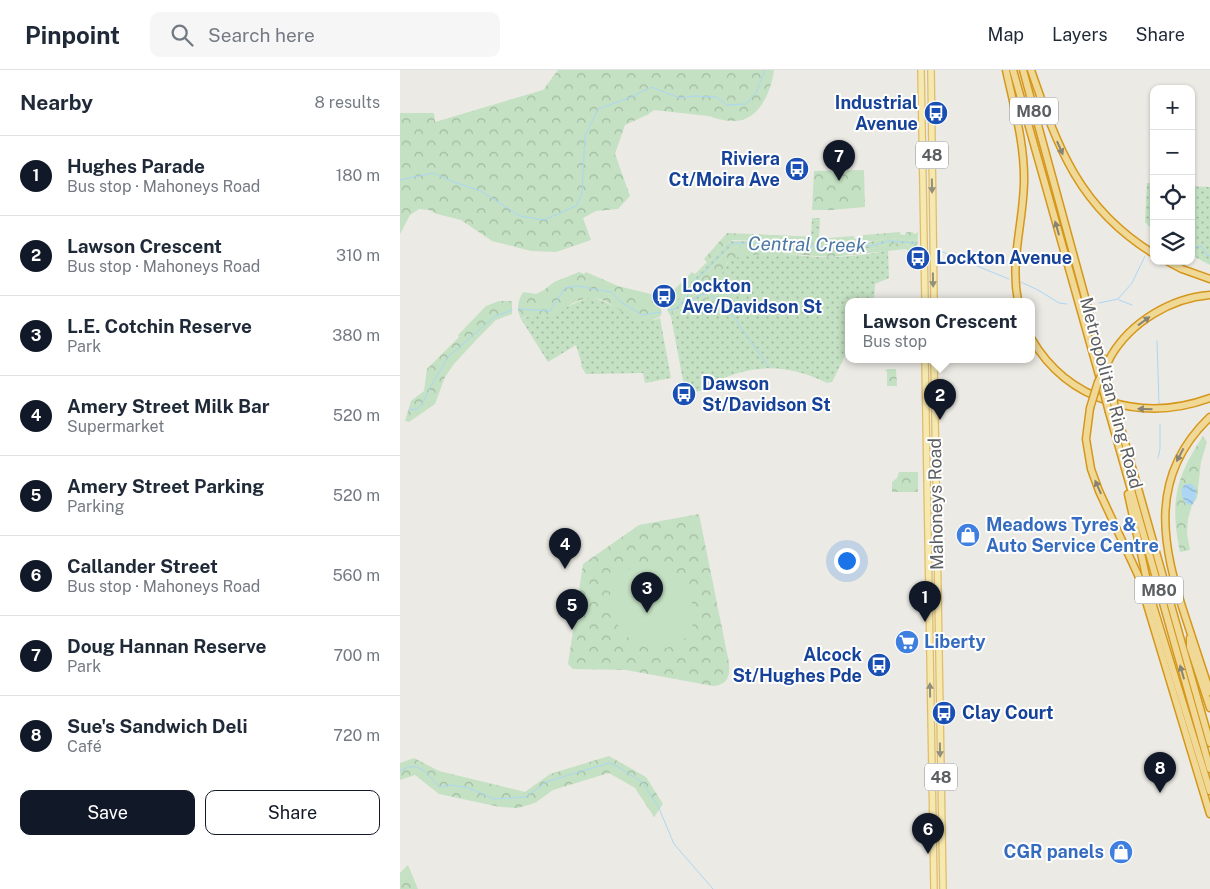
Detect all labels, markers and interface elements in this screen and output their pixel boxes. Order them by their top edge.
search box [150,12,500,57]
text: Pinpoint [25,21,120,49]
icon: search [168,21,196,49]
text: Search here [208,24,315,46]
text: Map [988,24,1024,45]
text: Layers [1052,24,1108,45]
text: Share [1136,24,1185,45]
map controls [1150,85,1195,265]
button: + [1150,85,1195,130]
text: Nearby [20,90,93,115]
place label: Industrial Avenue [835,92,918,134]
text: 8 results [315,93,380,112]
road number: M80 [1010,97,1058,124]
bus stop icon: Industrial Avenue [923,100,949,126]
button: − [1150,130,1195,175]
pin: 7 [823,140,855,181]
one-way arrow [1057,141,1065,155]
road number: 48 [916,142,948,168]
place label: Riviera Ct/Moira Ave [668,148,780,190]
text: Hughes Parade [67,155,205,177]
bus stop icon: Riviera Ct/Moira Ave [784,156,810,182]
text: 1 [33,166,39,185]
text: 180 m [336,166,380,185]
button: locate [1150,175,1195,220]
text: Bus stop · Mahoneys Road [67,177,260,196]
one-way arrow [928,178,936,194]
button: layers [1150,220,1195,265]
one-way arrow [1052,221,1060,236]
water label: Central Creek [748,232,867,256]
text: Lawson Crescent [67,235,222,257]
bus stop icon: Lockton Avenue [905,245,931,271]
text: 2 [31,246,41,265]
text: 310 m [336,246,380,265]
place label: Lockton Avenue [936,247,1072,268]
text: Bus stop · Mahoneys Road [67,257,260,276]
one-way arrow [929,273,937,289]
place label: Lockton Ave/Davidson St [682,275,822,317]
bus stop icon: Lockton Ave/Davidson St [651,283,677,309]
street label: Metropolitan Ring Road [1076,295,1147,491]
popup [845,298,1035,363]
text: Lawson Crescent [863,310,1017,332]
text: L.E. Cotchin Reserve [67,315,252,337]
one-way arrow [1137,315,1150,326]
text: 3 [31,326,41,345]
text: 380 m [332,326,380,345]
text: Bus stop [863,332,927,351]
text: Park [67,337,101,356]
place label: Dawson St/Davidson St [702,373,831,415]
pin: 2 [924,379,956,420]
bus stop icon: Dawson St/Davidson St [671,381,697,407]
text: Amery Street Milk Bar [67,395,270,417]
one-way arrow [1137,404,1153,412]
text: 4 [31,406,41,425]
text: 520 m [333,406,380,425]
text: Supermarket [67,417,164,436]
street label: Mahoneys Road [924,438,947,570]
one-way arrow [1176,448,1184,462]
text: Amery Street Parking [67,475,264,497]
one-way arrow [1093,480,1101,494]
text: 5 [31,486,41,505]
text: 520 m [333,486,380,505]
text: Parking [67,497,124,516]
place label: Meadows Tyres & Auto Service Centre [986,514,1159,556]
shop icon: Meadows Tyres & Auto Service Centre [955,522,981,548]
pin: 4 [549,528,581,569]
your location [834,548,860,574]
text: Callander Street [67,555,218,577]
text: 6 [31,566,41,585]
text: 560 m [332,566,380,585]
pin: 3 [631,572,663,613]
road number: M80 [1135,576,1183,604]
text: Bus stop · Mahoneys Road [67,577,260,596]
pin: 1 [909,581,941,622]
pin: 5 [556,589,588,630]
supermarket icon: Liberty [894,629,920,655]
place label: Liberty [924,631,986,652]
text: Doug Hannan Reserve [67,635,267,657]
place label: Alcock St/Hughes Pde [732,644,863,686]
text: 7 [31,646,41,665]
text: 700 m [334,646,380,665]
bus stop icon: Alcock St/Hughes Pde [866,652,892,678]
text: Park [67,657,101,676]
one-way arrow [1177,664,1185,679]
one-way arrow [926,682,934,698]
bus stop icon: Clay Court [931,700,957,726]
place label: Clay Court [962,702,1054,723]
text: Sue's Sandwich Deli [67,715,248,737]
text: 8 [31,726,41,745]
text: 720 m [333,726,380,745]
text: Café [67,737,102,756]
one-way arrow [937,742,945,758]
pin: 8 [1144,752,1176,793]
road number: 48 [925,764,957,790]
button: Save [20,790,195,835]
button: Share [205,790,380,835]
pin: 6 [912,813,944,854]
shop icon: CGR panels [1108,839,1134,865]
place label: CGR panels [1003,841,1104,862]

